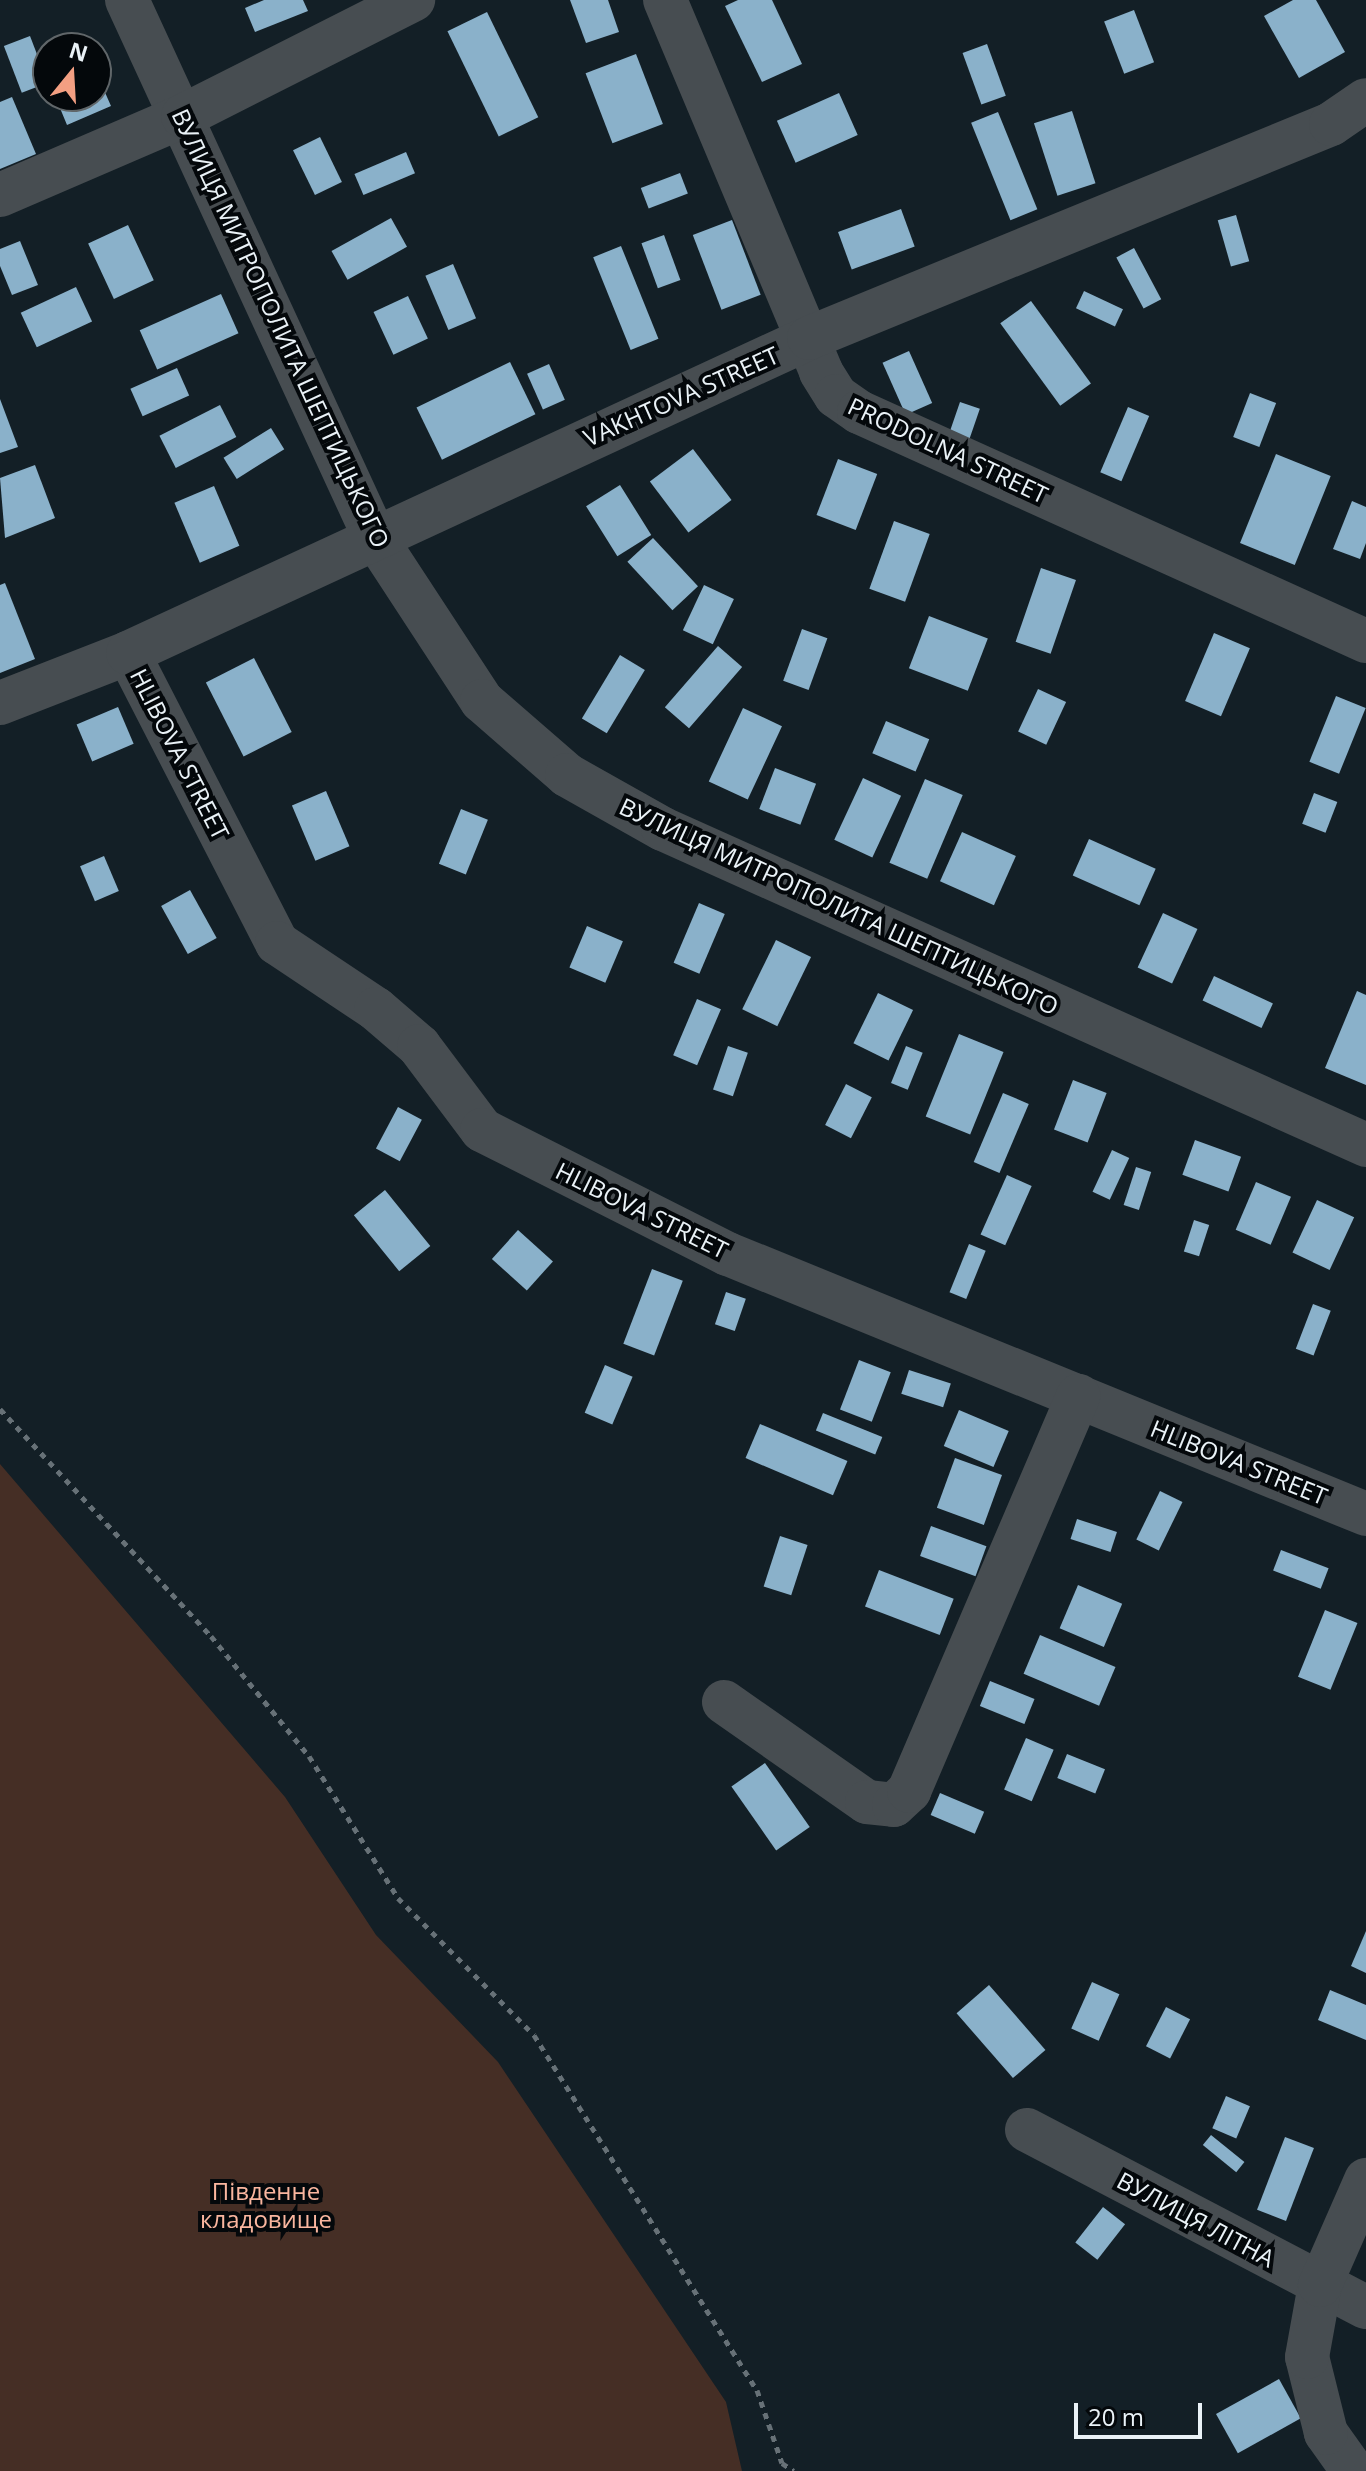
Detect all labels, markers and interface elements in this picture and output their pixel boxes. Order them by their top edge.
north arrow [32,32,112,112]
text: N [66,34,92,68]
street label: ВУЛИЦЯ МИТРОПОЛИТА ШЕПТИЦЬКОГО [166,104,396,552]
street label: VAKHTOVA STREET [579,340,783,452]
street label: PRODOLNA STREET [844,391,1052,509]
street label: HLIBOVA STREET [125,664,235,844]
street label: ВУЛИЦЯ МИТРОПОЛИТА ШЕПТИЦЬКОГО [615,791,1063,1021]
street label: HLIBOVA STREET [551,1156,733,1264]
street label: HLIBOVA STREET [1146,1413,1332,1511]
street label: ВУЛИЦЯ ЛІТНА [1112,2165,1280,2273]
park label: Південне кладовище [200,2177,332,2233]
scale bar [1078,2387,1206,2437]
text: 20 m [1088,2400,1144,2433]

